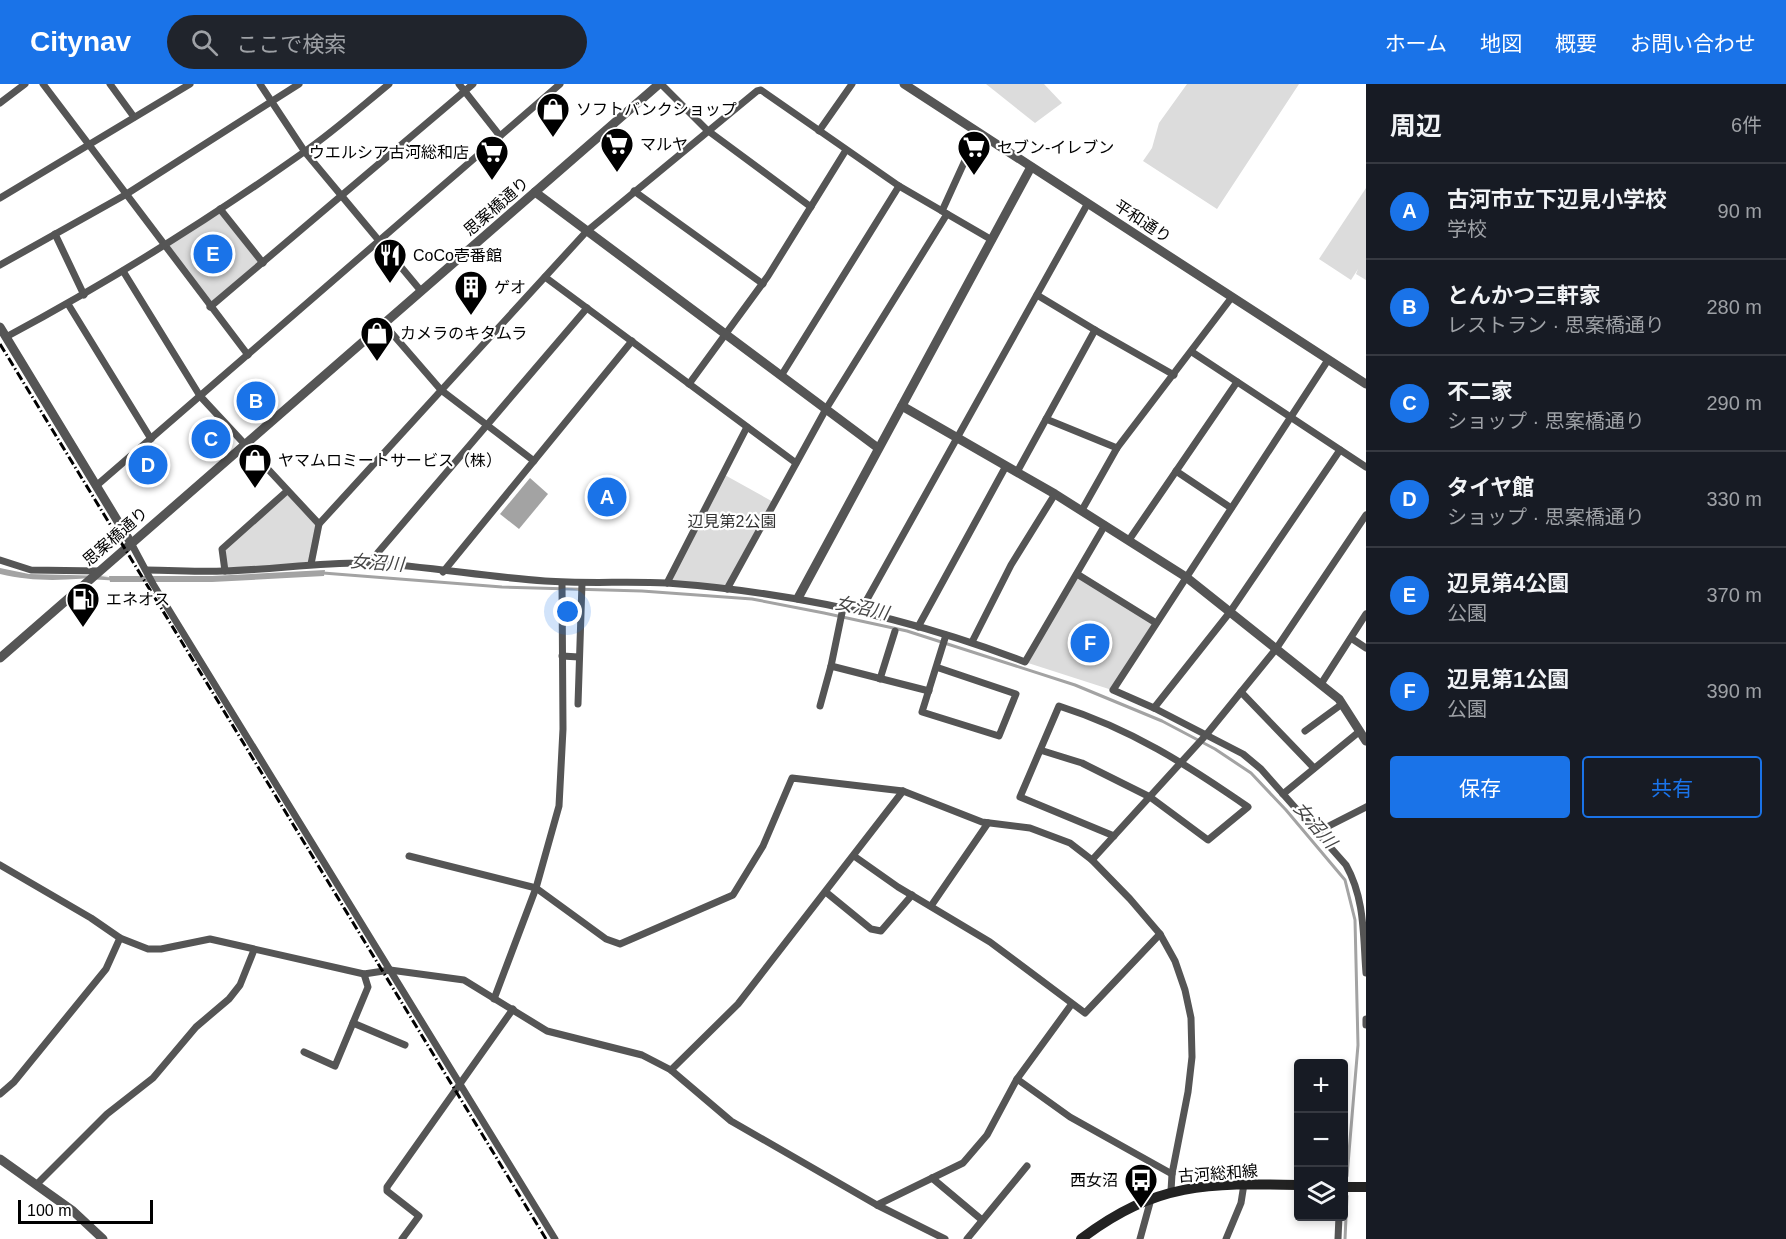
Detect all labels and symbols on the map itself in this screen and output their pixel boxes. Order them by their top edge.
shop icon: ソフトバンクショップ [535,91,571,138]
place label: ソフトバンクショップ [576,101,737,118]
supermarket icon: マルヤ [599,126,635,173]
supermarket icon: セブン-イレブン [956,129,992,176]
supermarket icon: ウエルシア古河総和店 [474,134,510,181]
place label: マルヤ [640,136,688,153]
place label: セブン-イレブン [997,139,1114,156]
place label: ウエルシア古河総和店 [309,144,469,161]
street label: 思案橋通り [461,174,532,239]
street label: 平和通り [1111,197,1174,246]
pin: E [194,232,232,276]
restaurant icon: CoCo壱番館 [372,237,408,284]
place label: CoCo壱番館 [413,247,502,264]
building icon: ゲオ [453,269,489,316]
place label: ゲオ [494,279,526,296]
shop icon: カメラのキタムラ [359,315,395,362]
place label: カメラのキタムラ [400,325,527,342]
pin: B [236,378,276,424]
pin: C [192,416,230,462]
pin: D [128,442,168,488]
shop icon: ヤマムロミートサービス（株） [237,442,273,489]
place label: ヤマムロミートサービス（株） [278,452,502,469]
pin: A [588,474,626,520]
street label: 思案橋通り [80,504,151,569]
park label: 辺見第2公園 [688,513,776,530]
water label: 女沼川 [349,551,407,575]
fuel station icon: エネオス [65,581,101,628]
place label: エネオス [106,591,170,608]
water label: 女沼川 [834,593,892,624]
your location [553,597,582,626]
pin: F [1070,620,1110,666]
water label: 女沼川 [1290,798,1342,853]
bus stop icon: 西女沼 [1123,1162,1159,1209]
street label: 古河総和線 [1178,1162,1259,1185]
place label: 西女沼 [1070,1172,1118,1189]
scale bar [18,1197,153,1224]

